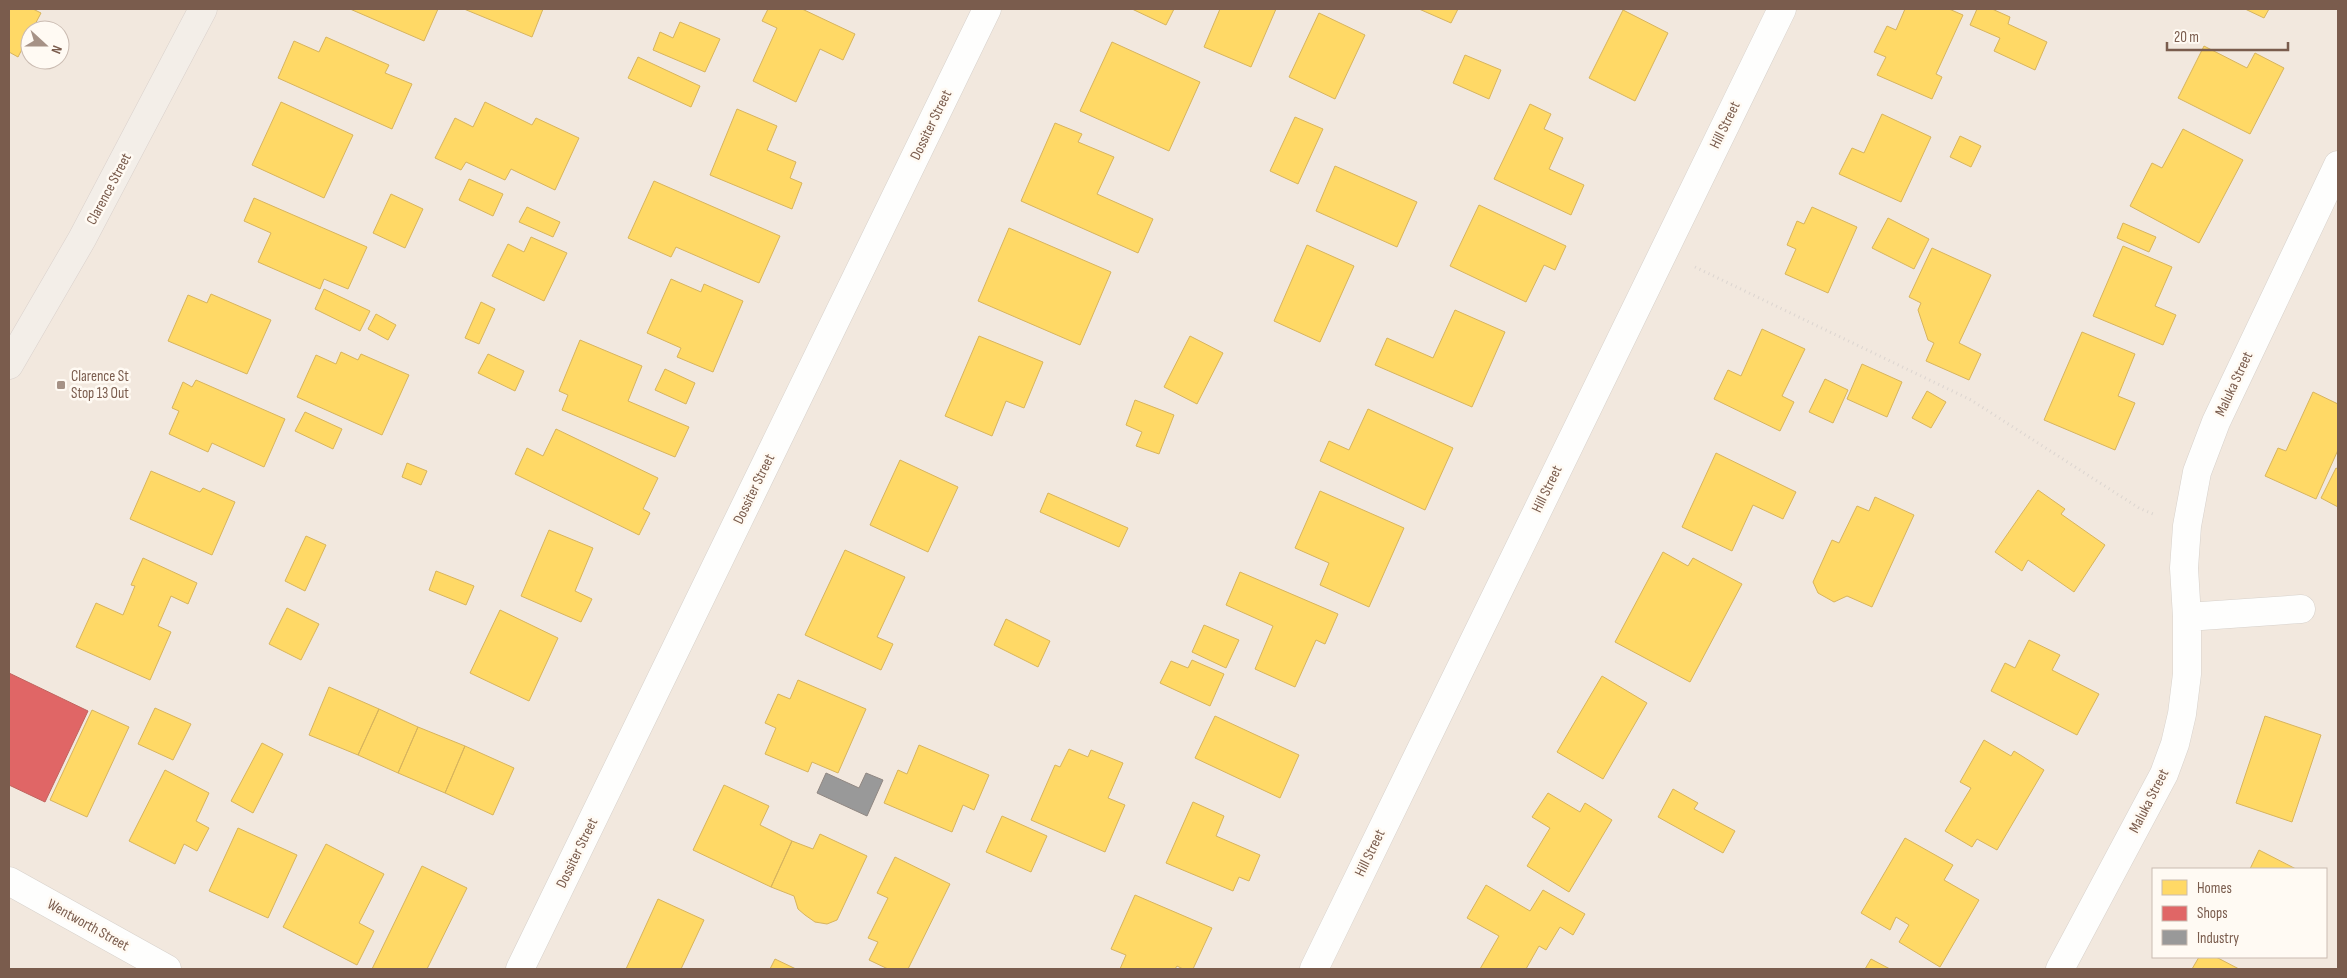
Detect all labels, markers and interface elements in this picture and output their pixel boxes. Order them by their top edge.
north arrow [20,20,70,70]
scale bar [2167,20,2288,52]
text: 20 m [2174,28,2199,47]
text: N [47,43,66,56]
street label: Dossiter Street [906,86,956,163]
street label: Hill Street [1705,98,1745,152]
street label: Clarence Street [82,150,136,228]
street label: Maluka Street [2211,348,2257,419]
place label: Clarence St Stop 13 Out [71,367,129,403]
marker: Clarence St Stop 13 Out [55,379,67,391]
street label: Dossiter Street [729,450,779,527]
street label: Hill Street [1527,462,1567,516]
street label: Maluka Street [2125,765,2173,836]
street label: Dossiter Street [552,814,602,891]
street label: Hill Street [1350,826,1390,880]
legend [2152,868,2327,958]
text: Homes [2197,879,2232,898]
street label: Wentworth Street [44,895,133,956]
text: Shops [2197,904,2228,923]
text: Industry [2197,929,2239,948]

